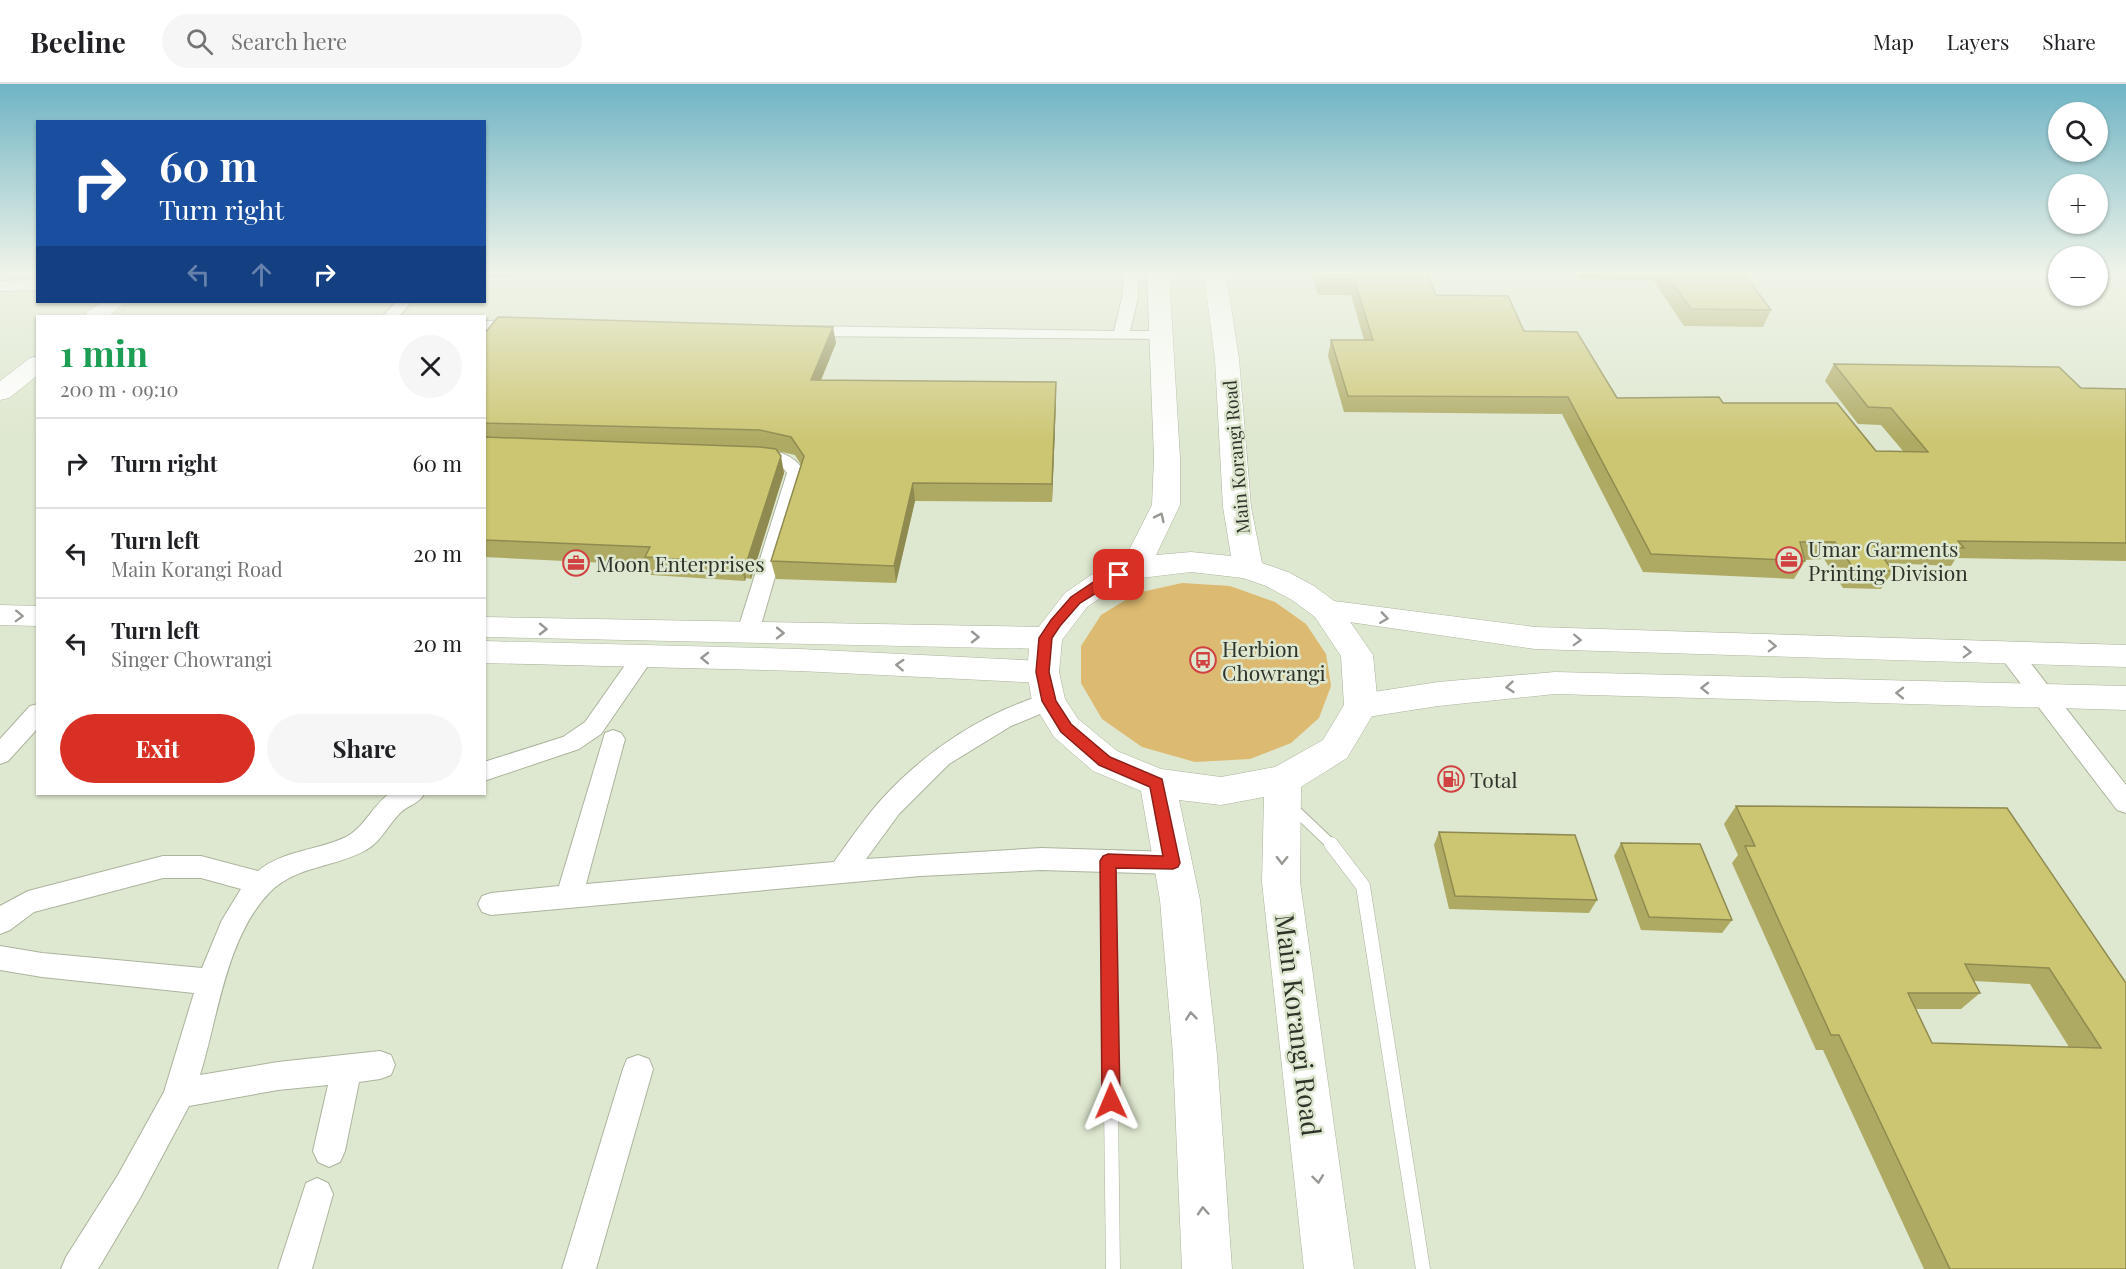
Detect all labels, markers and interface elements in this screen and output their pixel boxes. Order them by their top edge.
search box [162,14,582,68]
text: Beeline [30,23,126,60]
icon: search [183,25,216,58]
text: Search here [231,26,347,56]
text: Map [1873,27,1914,55]
text: Layers [1947,27,2009,55]
text: Share [2042,27,2096,55]
map controls [2048,102,2108,306]
button: search [2048,102,2108,162]
text: 60 m [159,137,257,193]
icon: right [60,144,138,222]
button: + [2048,174,2108,234]
text: Turn right [159,191,284,227]
button: − [2048,246,2108,306]
icon: left [182,258,215,291]
icon: ahead [245,258,278,291]
icon: right [308,258,341,291]
text: 1 min [60,328,148,376]
button: close [399,335,462,398]
text: 200 m · 09:10 [60,375,178,402]
street label: Main Korangi Road [1217,378,1255,535]
icon: right [60,447,93,480]
text: Turn right [111,448,217,478]
text: 60 m [412,448,462,478]
one-way arrow [1153,512,1165,523]
text: Turn left [111,525,200,555]
place label: Umar Garments Printing Division [1808,534,1968,586]
icon: left [60,537,93,570]
text: 20 m [413,538,462,568]
office icon: Umar Garments Printing Division [1774,545,1804,575]
office icon: Moon Enterprises [561,548,591,578]
place label: Moon Enterprises [596,549,765,577]
pin [1093,549,1144,600]
text: Main Korangi Road [111,555,283,582]
icon: arrive [1102,558,1135,591]
one-way arrow [14,610,23,622]
one-way arrow [1379,611,1388,624]
text: Turn left [111,615,200,645]
one-way arrow [538,622,547,635]
one-way arrow [775,626,784,639]
icon: left [60,627,93,660]
text: 20 m [413,628,462,658]
one-way arrow [970,630,979,643]
place label: Herbion Chowrangi [1222,634,1326,686]
one-way arrow [1573,634,1582,646]
one-way arrow [1768,640,1777,652]
text: Singer Chowrangi [111,645,272,672]
bus stop icon: Herbion Chowrangi [1188,645,1218,675]
one-way arrow [1962,645,1971,658]
one-way arrow [701,652,710,665]
one-way arrow [896,659,905,671]
one-way arrow [1505,680,1514,693]
one-way arrow [1700,682,1709,694]
one-way arrow [1895,686,1904,699]
button: Exit [60,714,255,783]
button: Share [267,714,462,783]
fuel station icon: Total [1436,764,1466,794]
place label: Total [1470,765,1518,793]
one-way arrow [1276,855,1288,864]
street label: Main Korangi Road [1268,912,1330,1138]
one-way arrow [1185,1011,1198,1021]
position arrow [1079,1069,1143,1133]
one-way arrow [1311,1174,1324,1183]
one-way arrow [1197,1206,1210,1215]

